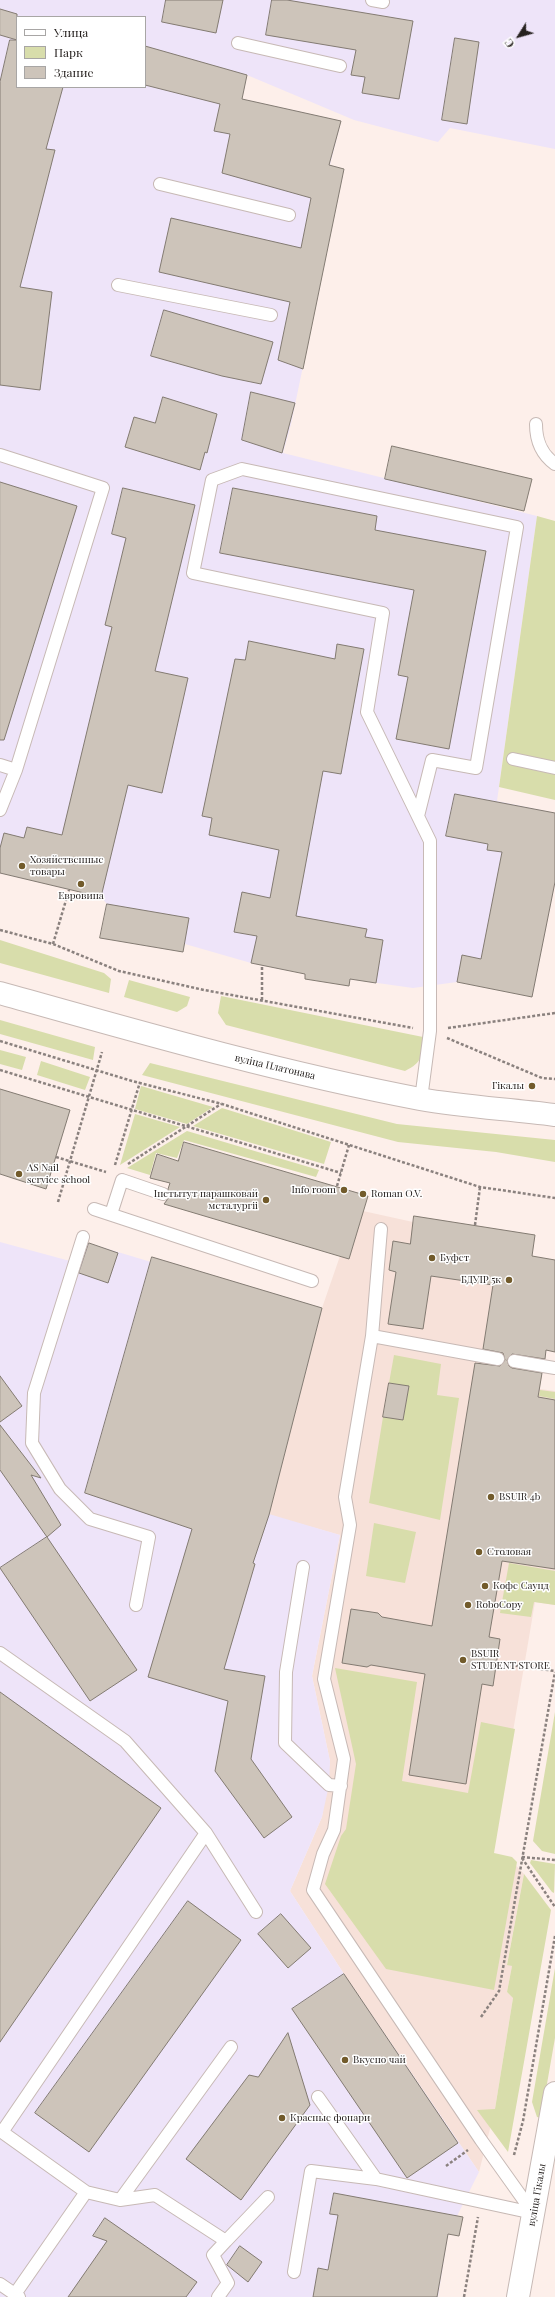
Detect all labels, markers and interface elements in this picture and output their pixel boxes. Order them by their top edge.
legend [16,16,146,88]
north arrow [499,16,539,56]
text: Улица [54,24,88,40]
text: С [501,36,517,51]
text: Парк [54,44,83,60]
text: Здание [54,64,94,80]
place label: Хозяйственные товары [30,854,103,878]
marker: Хозяйственные товары [17,861,27,871]
marker: Евровина [76,879,86,889]
place label: Евровина [58,890,104,902]
street label: вуліца Платонава [234,1052,316,1082]
place label: Гікалы [492,1080,524,1092]
marker: Гікалы [527,1081,537,1091]
place label: AS Nail service school [27,1162,90,1186]
marker: AS Nail service school [14,1169,24,1179]
place label: Info room [291,1184,336,1196]
marker: Info room [339,1185,349,1195]
place label: Інстытут парашковай металургіі [154,1188,258,1212]
place label: Roman O.V. [371,1188,422,1200]
marker: Roman O.V. [358,1189,368,1199]
marker: Інстытут парашковай металургіі [261,1195,271,1205]
place label: Буфет [440,1252,469,1264]
marker: Буфет [427,1253,437,1263]
place label: БДУІР 5к [461,1274,501,1286]
marker: БДУІР 5к [504,1275,514,1285]
place label: BSUIR 4b [499,1491,540,1503]
marker: BSUIR 4b [486,1492,496,1502]
place label: Столовая [487,1546,531,1558]
marker: Столовая [474,1547,484,1557]
place label: Кофе Саунд [493,1580,549,1592]
marker: Кофе Саунд [480,1581,490,1591]
place label: RoboCopy [476,1599,522,1611]
marker: RoboCopy [463,1600,473,1610]
place label: BSUIR STUDENT STORE [471,1648,550,1672]
marker: BSUIR STUDENT STORE [458,1655,468,1665]
place label: Вкусно чай [353,2054,406,2066]
marker: Вкусно чай [340,2055,350,2065]
place label: Красные фонари [290,2112,370,2124]
marker: Красные фонари [277,2113,287,2123]
street label: вуліца Гікалы [526,2163,548,2227]

